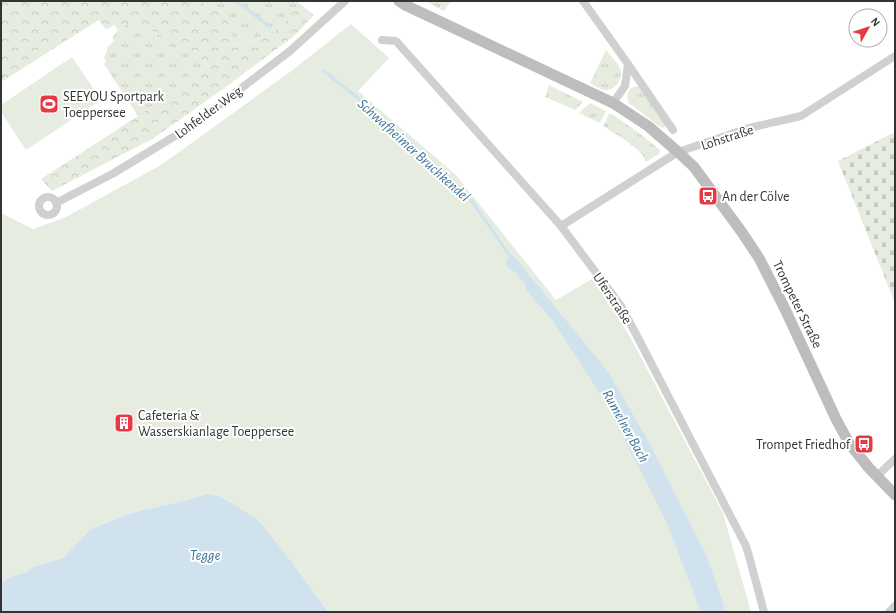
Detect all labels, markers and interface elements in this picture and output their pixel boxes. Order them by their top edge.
north arrow [848,8,888,48]
text: N [869,16,882,28]
street label: Lohfelder Weg [172,84,245,142]
place label: SEEYOU Sportpark Toeppersee [63,90,164,120]
sports icon: SEEYOU Sportpark Toeppersee [38,93,60,115]
water label: Schwafheimer Bruchkendel [355,96,473,205]
street label: Lohstraße [699,123,755,153]
bus stop icon: An der Cölve [697,185,719,207]
place label: An der Cölve [722,190,790,204]
street label: Trompeter Straße [770,258,824,351]
street label: Uferstraße [590,270,634,327]
water label: Rumelner Bach [599,387,652,465]
place label: Cafeteria & Wasserskianlage Toeppersee [138,409,294,439]
building icon: Cafeteria & Wasserskianlage Toeppersee [113,412,135,434]
bus stop icon: Trompet Friedhof [853,433,875,455]
place label: Trompet Friedhof [756,438,851,452]
water label: Tegge [190,548,221,563]

